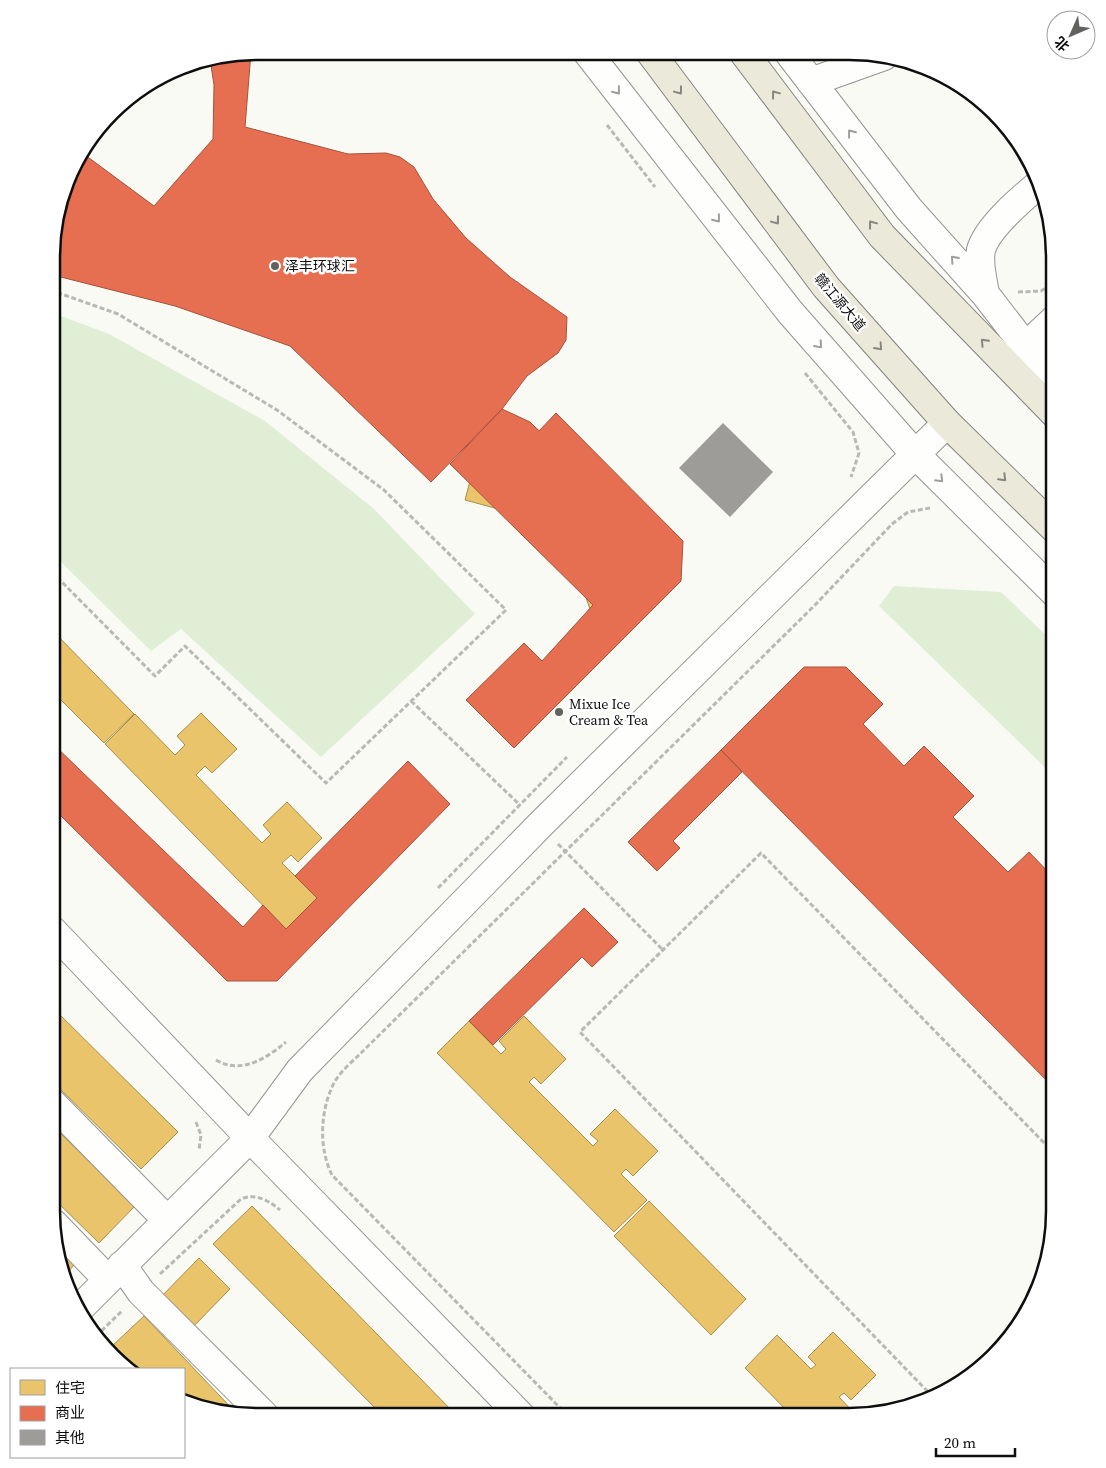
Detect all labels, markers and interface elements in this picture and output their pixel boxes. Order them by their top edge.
north arrow [1046,10,1096,60]
text: 北 [1050,32,1074,56]
one-way arrow [611,85,620,95]
one-way arrow [673,85,682,95]
one-way arrow [772,90,781,100]
one-way arrow [848,129,857,139]
one-way arrow [711,213,720,223]
one-way arrow [771,215,779,224]
one-way arrow [870,221,878,230]
one-way arrow [951,255,960,264]
place label: 泽丰环球汇 [285,256,355,276]
marker: 泽丰环球汇 [269,260,281,272]
street label: 赣江源大道 [810,269,870,335]
one-way arrow [981,339,990,348]
one-way arrow [813,340,822,349]
one-way arrow [873,342,882,351]
one-way arrow [997,472,1006,481]
one-way arrow [934,473,943,482]
place label: Mixue Ice Cream & Tea [569,694,649,730]
marker: Mixue Ice Cream & Tea [553,706,565,718]
legend [10,1368,185,1458]
text: 住宅 [55,1377,85,1398]
text: 商业 [55,1402,85,1423]
scale bar [936,1426,1015,1458]
text: 其他 [55,1427,85,1448]
text: 20 m [944,1432,976,1453]

